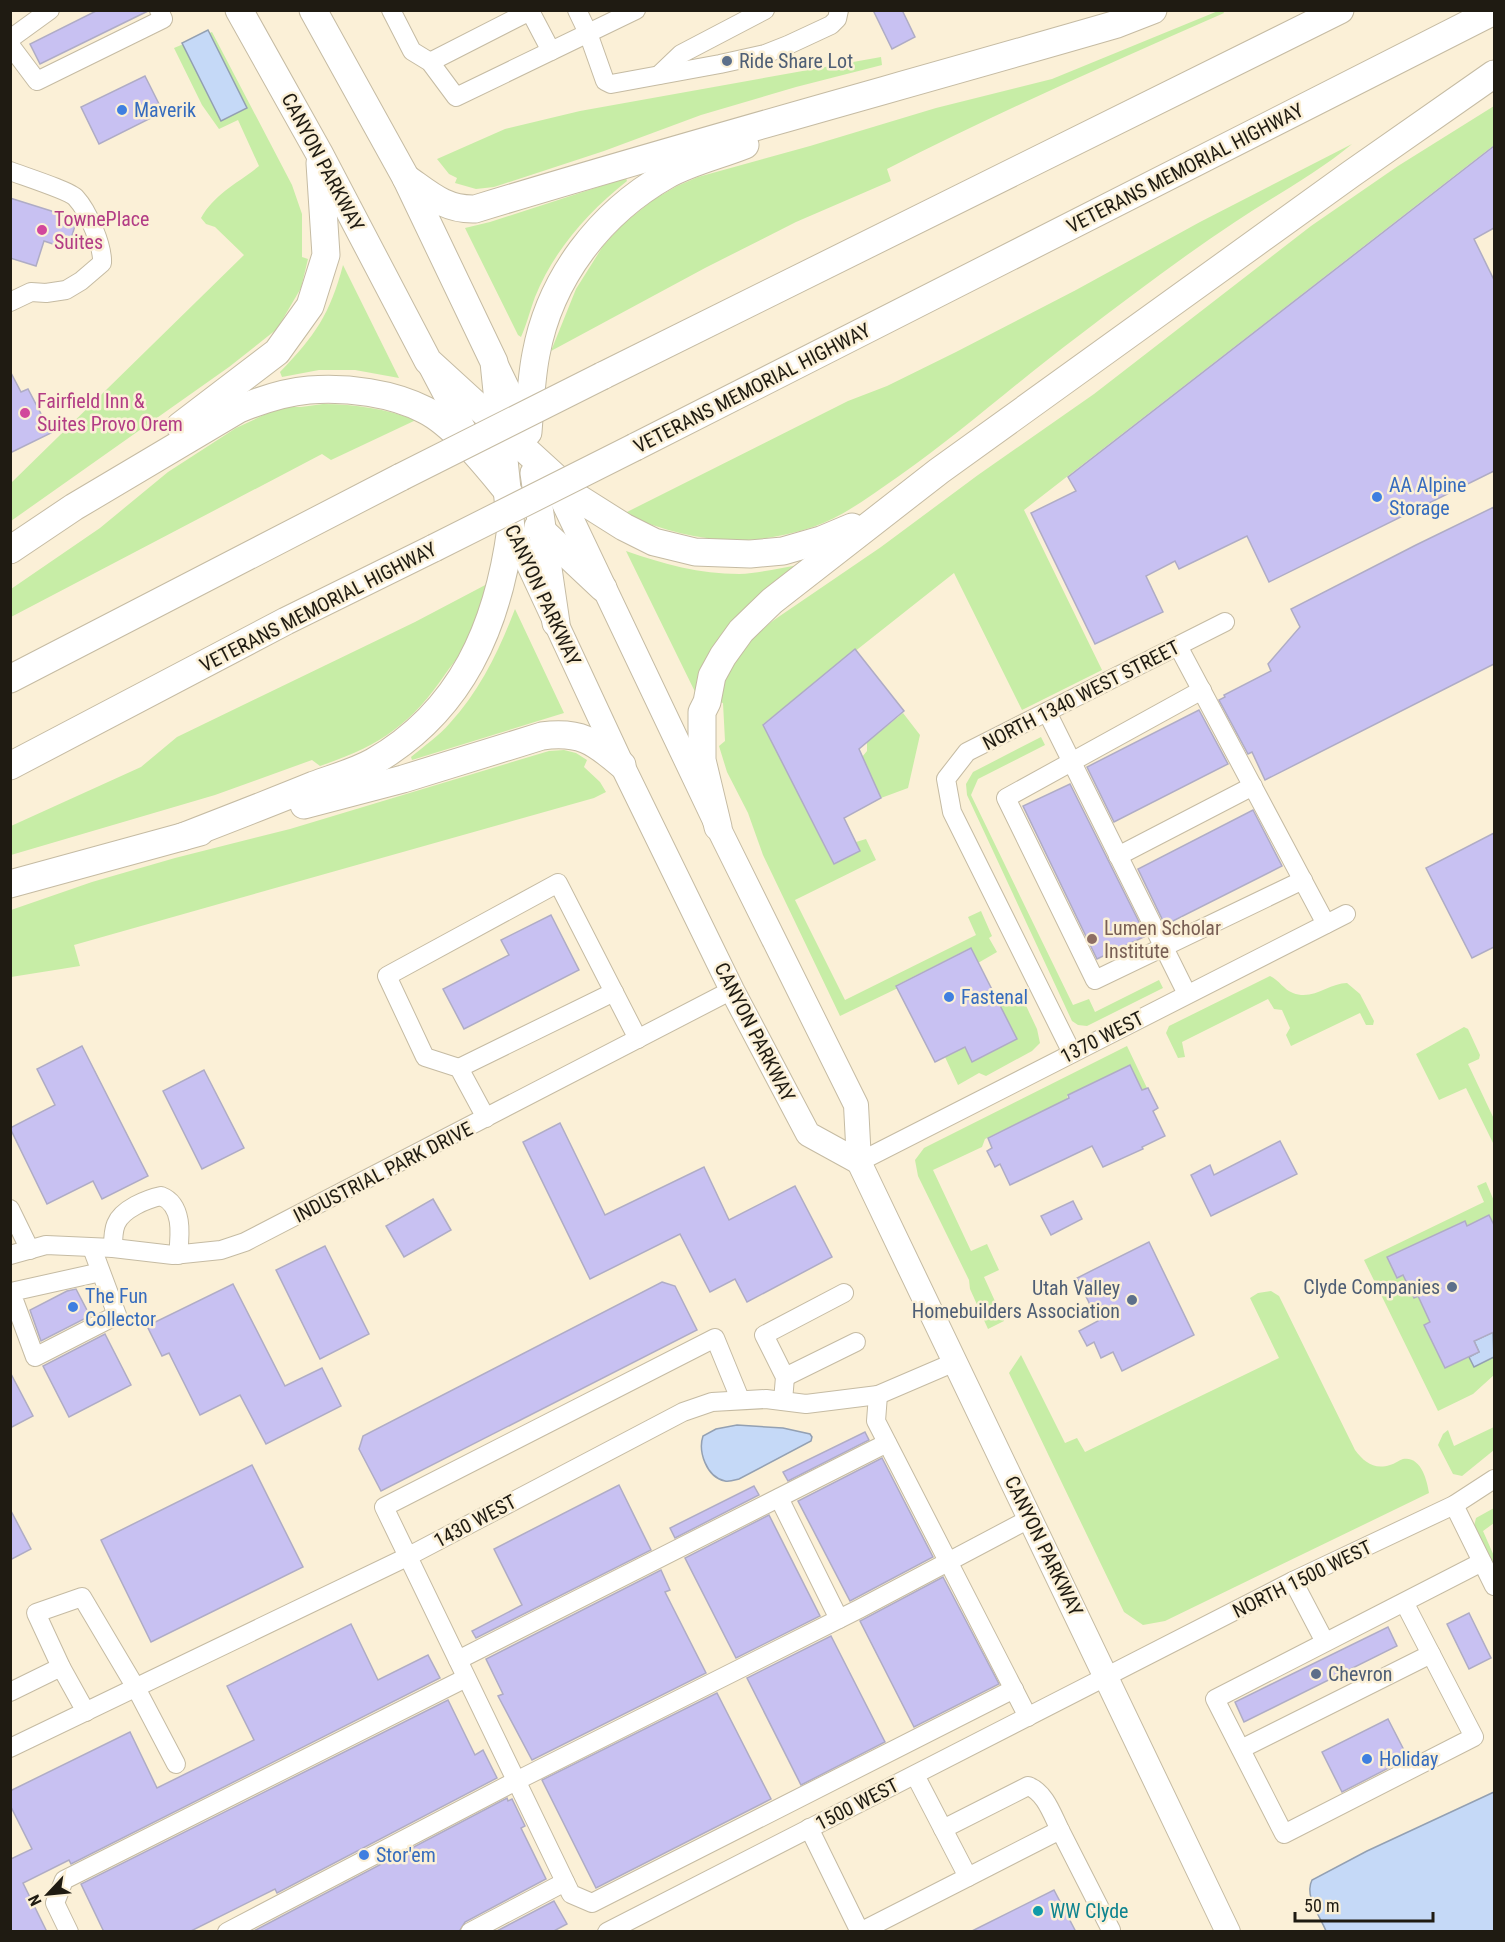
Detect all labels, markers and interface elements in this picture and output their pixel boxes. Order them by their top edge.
place label: Ride Share Lot [739,49,853,73]
marker: Ride Share Lot [720,54,734,68]
street label: CANYON PARKWAY [277,89,370,236]
place label: Maverik [134,98,196,122]
street label: VETERANS MEMORIAL HIGHWAY [1063,98,1308,238]
marker: Maverik [115,103,129,117]
place label: TownePlace Suites [54,207,149,254]
marker: TownePlace Suites [35,223,49,237]
street label: VETERANS MEMORIAL HIGHWAY [630,318,875,458]
place label: Fairfield Inn & Suites Provo Orem [37,389,183,436]
marker: Fairfield Inn & Suites Provo Orem [18,406,32,420]
place label: AA Alpine Storage [1389,473,1466,520]
marker: AA Alpine Storage [1370,490,1384,504]
street label: CANYON PARKWAY [500,521,586,670]
street label: VETERANS MEMORIAL HIGHWAY [196,537,441,677]
street label: NORTH 1340 WEST STREET [979,635,1183,755]
place label: Lumen Scholar Institute [1104,916,1221,963]
marker: Lumen Scholar Institute [1085,932,1099,946]
street label: CANYON PARKWAY [710,958,801,1106]
place label: Fastenal [961,985,1028,1009]
marker: Fastenal [942,990,956,1004]
street label: 1370 WEST [1056,1006,1148,1068]
street label: INDUSTRIAL PARK DRIVE [289,1116,477,1228]
place label: Clyde Companies [1303,1275,1440,1299]
place label: Utah Valley Homebuilders Association [912,1276,1120,1323]
marker: Clyde Companies [1445,1280,1459,1294]
place label: The Fun Collector [85,1284,156,1331]
marker: Utah Valley Homebuilders Association [1125,1293,1139,1307]
marker: The Fun Collector [66,1300,80,1314]
street label: CANYON PARKWAY [1000,1472,1089,1620]
street label: 1430 WEST [430,1489,520,1553]
street label: NORTH 1500 WEST [1229,1535,1375,1623]
place label: Chevron [1328,1662,1392,1686]
marker: Chevron [1309,1667,1323,1681]
place label: Holiday [1379,1747,1438,1771]
marker: Holiday [1360,1752,1374,1766]
street label: 1500 WEST [811,1773,903,1835]
place label: Stor'em [376,1843,436,1867]
marker: Stor'em [357,1848,371,1862]
north arrow [18,1864,78,1924]
scale bar [1295,1885,1433,1923]
text: N [24,1892,46,1909]
text: 50 m [1304,1895,1339,1916]
place label: WW Clyde [1050,1899,1129,1923]
marker: WW Clyde [1031,1904,1045,1918]

